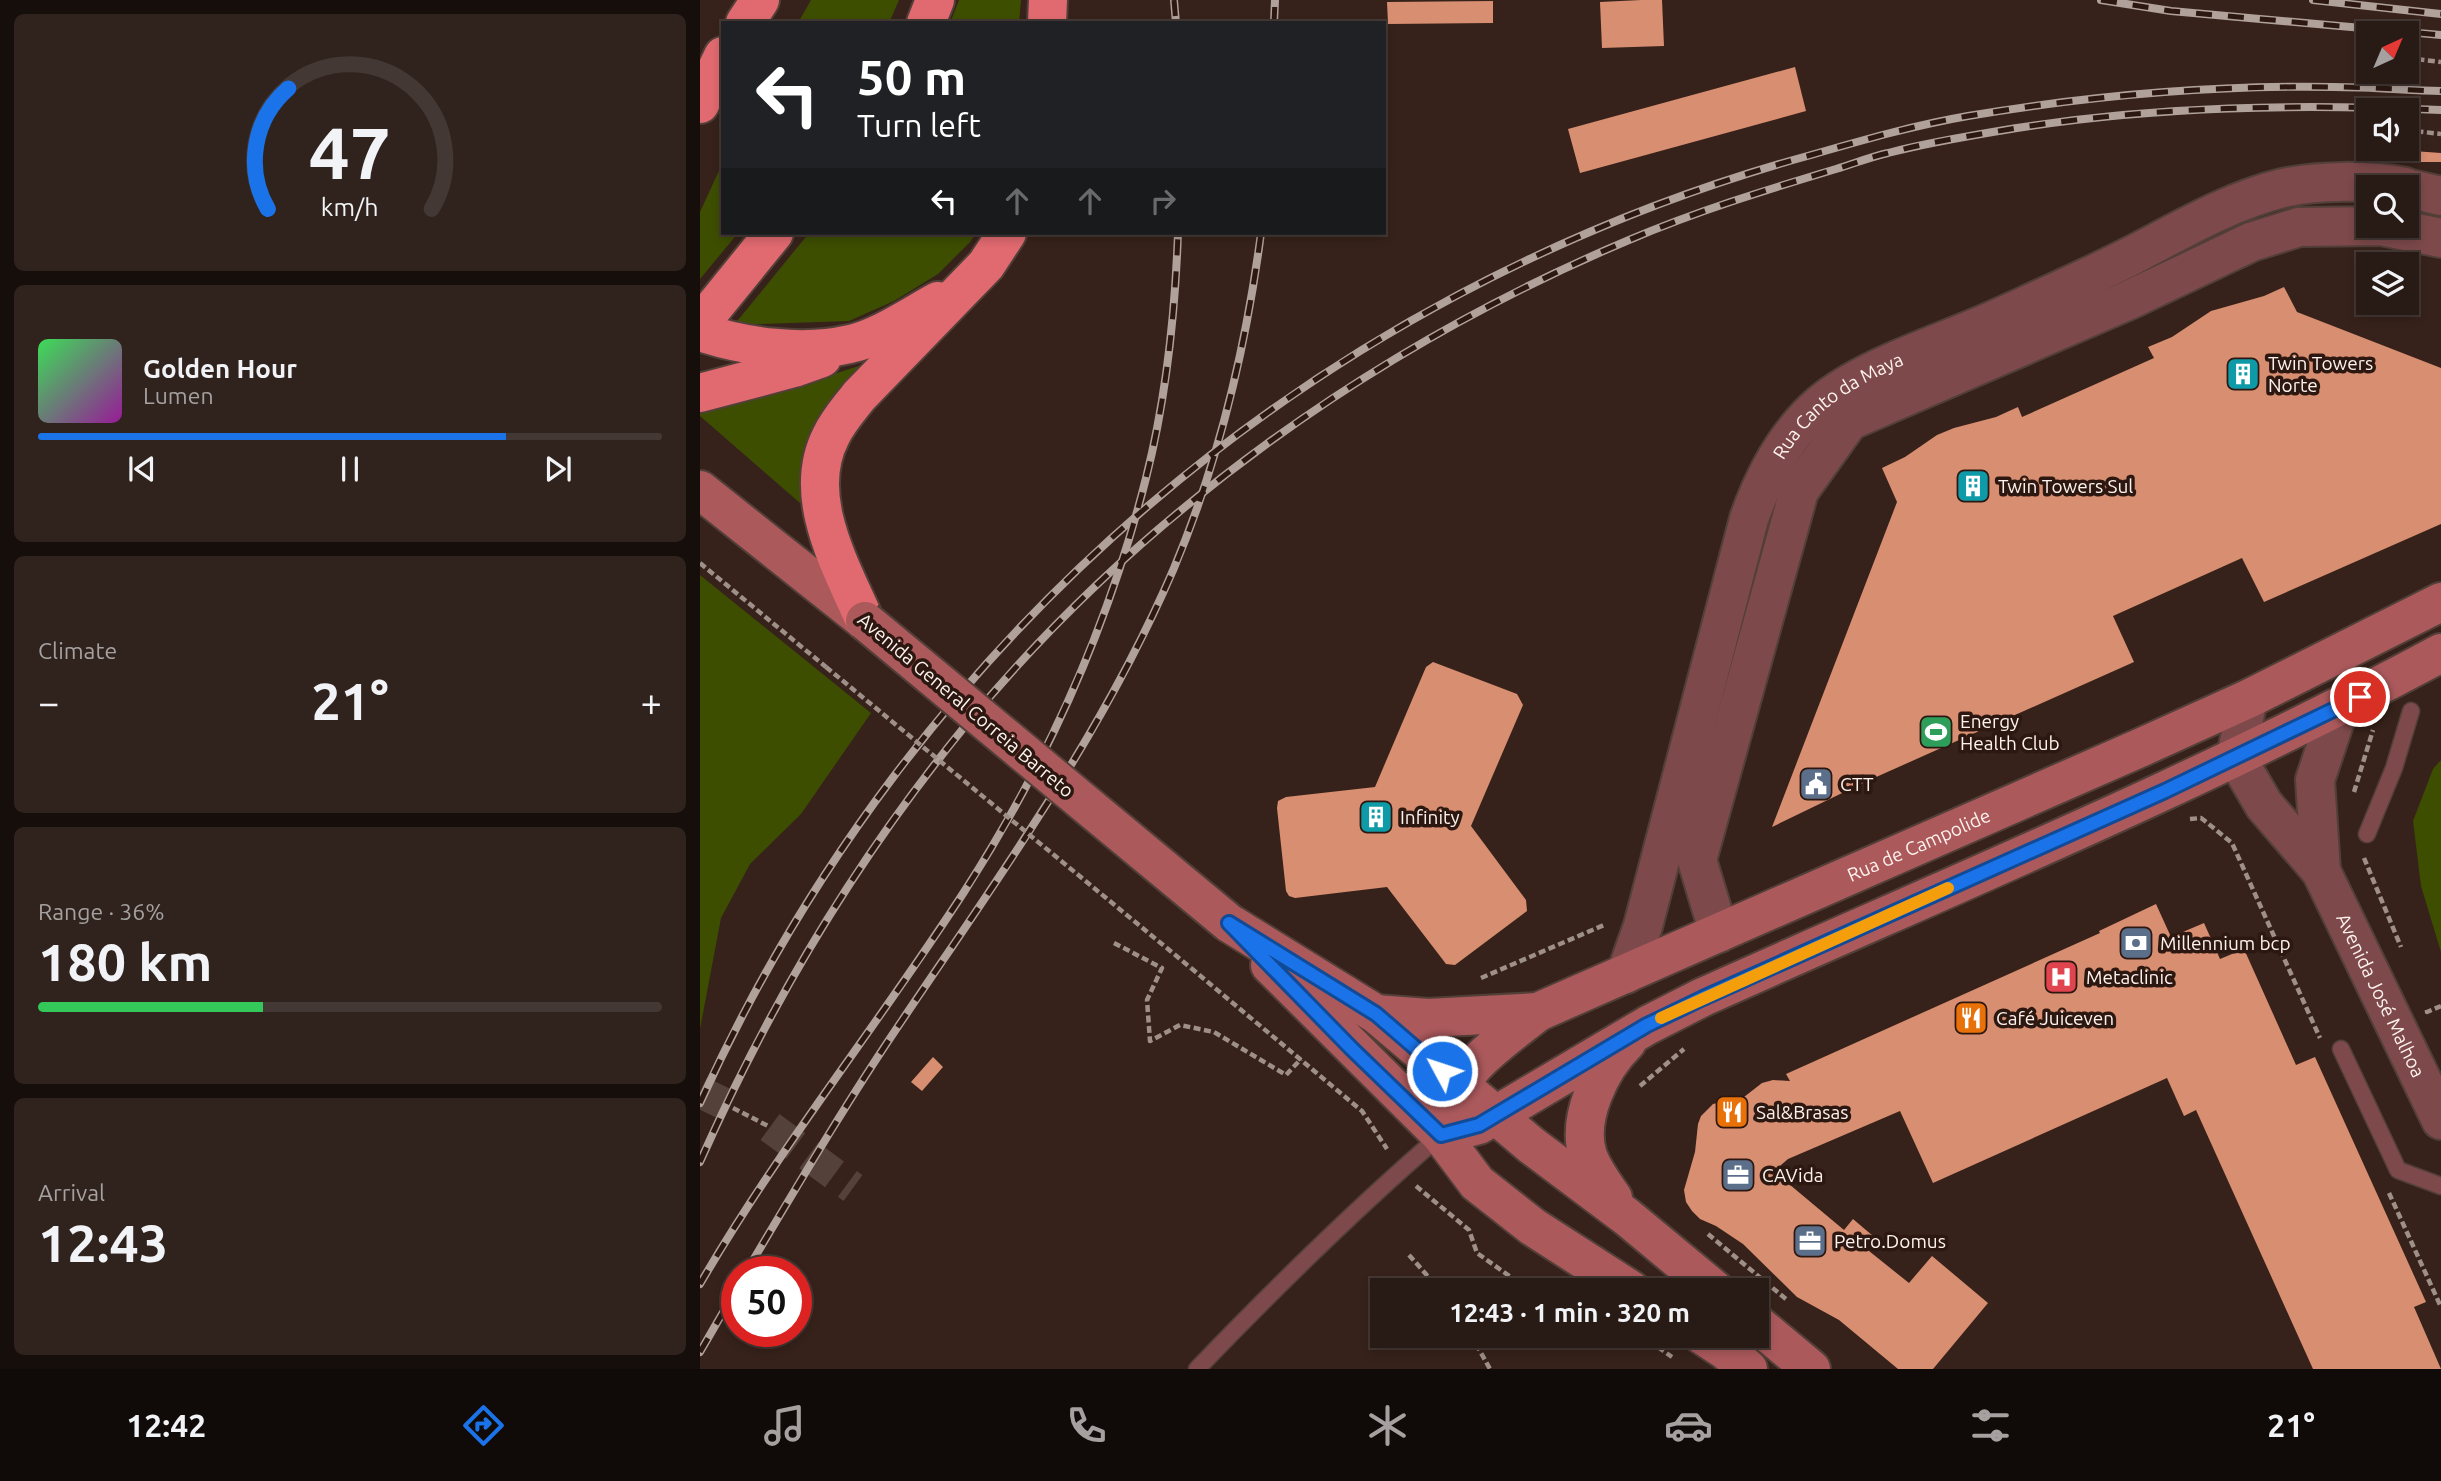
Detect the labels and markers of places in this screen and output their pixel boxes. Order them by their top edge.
place label: Twin Towers Norte [2268,352,2373,396]
building icon: Twin Towers Norte [2224,355,2262,393]
building icon: Twin Towers Sul [1954,467,1992,505]
place label: Twin Towers Sul [1998,475,2133,497]
pin [2330,667,2390,727]
place label: Energy Health Club [1960,710,2060,754]
sports icon: Energy Health Club [1917,713,1955,751]
public building icon: CTT [1797,765,1835,803]
place label: CTT [1840,773,1874,795]
building icon: Infinity [1357,798,1395,836]
place label: Infinity [1400,806,1460,828]
bank icon: Millennium bcp [2117,924,2155,962]
place label: Millennium bcp [2160,932,2291,954]
hospital icon: Metaclinic [2042,958,2080,996]
place label: Metaclinic [2086,966,2173,988]
restaurant icon: Café Juiceven [1952,999,1990,1037]
place label: Café Juiceven [1996,1007,2114,1029]
restaurant icon: Sal&Brasas [1713,1093,1751,1131]
place label: Sal&Brasas [1756,1101,1848,1123]
office icon: CAVida [1719,1156,1757,1194]
place label: CAVida [1762,1164,1824,1186]
office icon: Petro.Domus [1791,1222,1829,1260]
place label: Petro.Domus [1834,1230,1946,1252]

